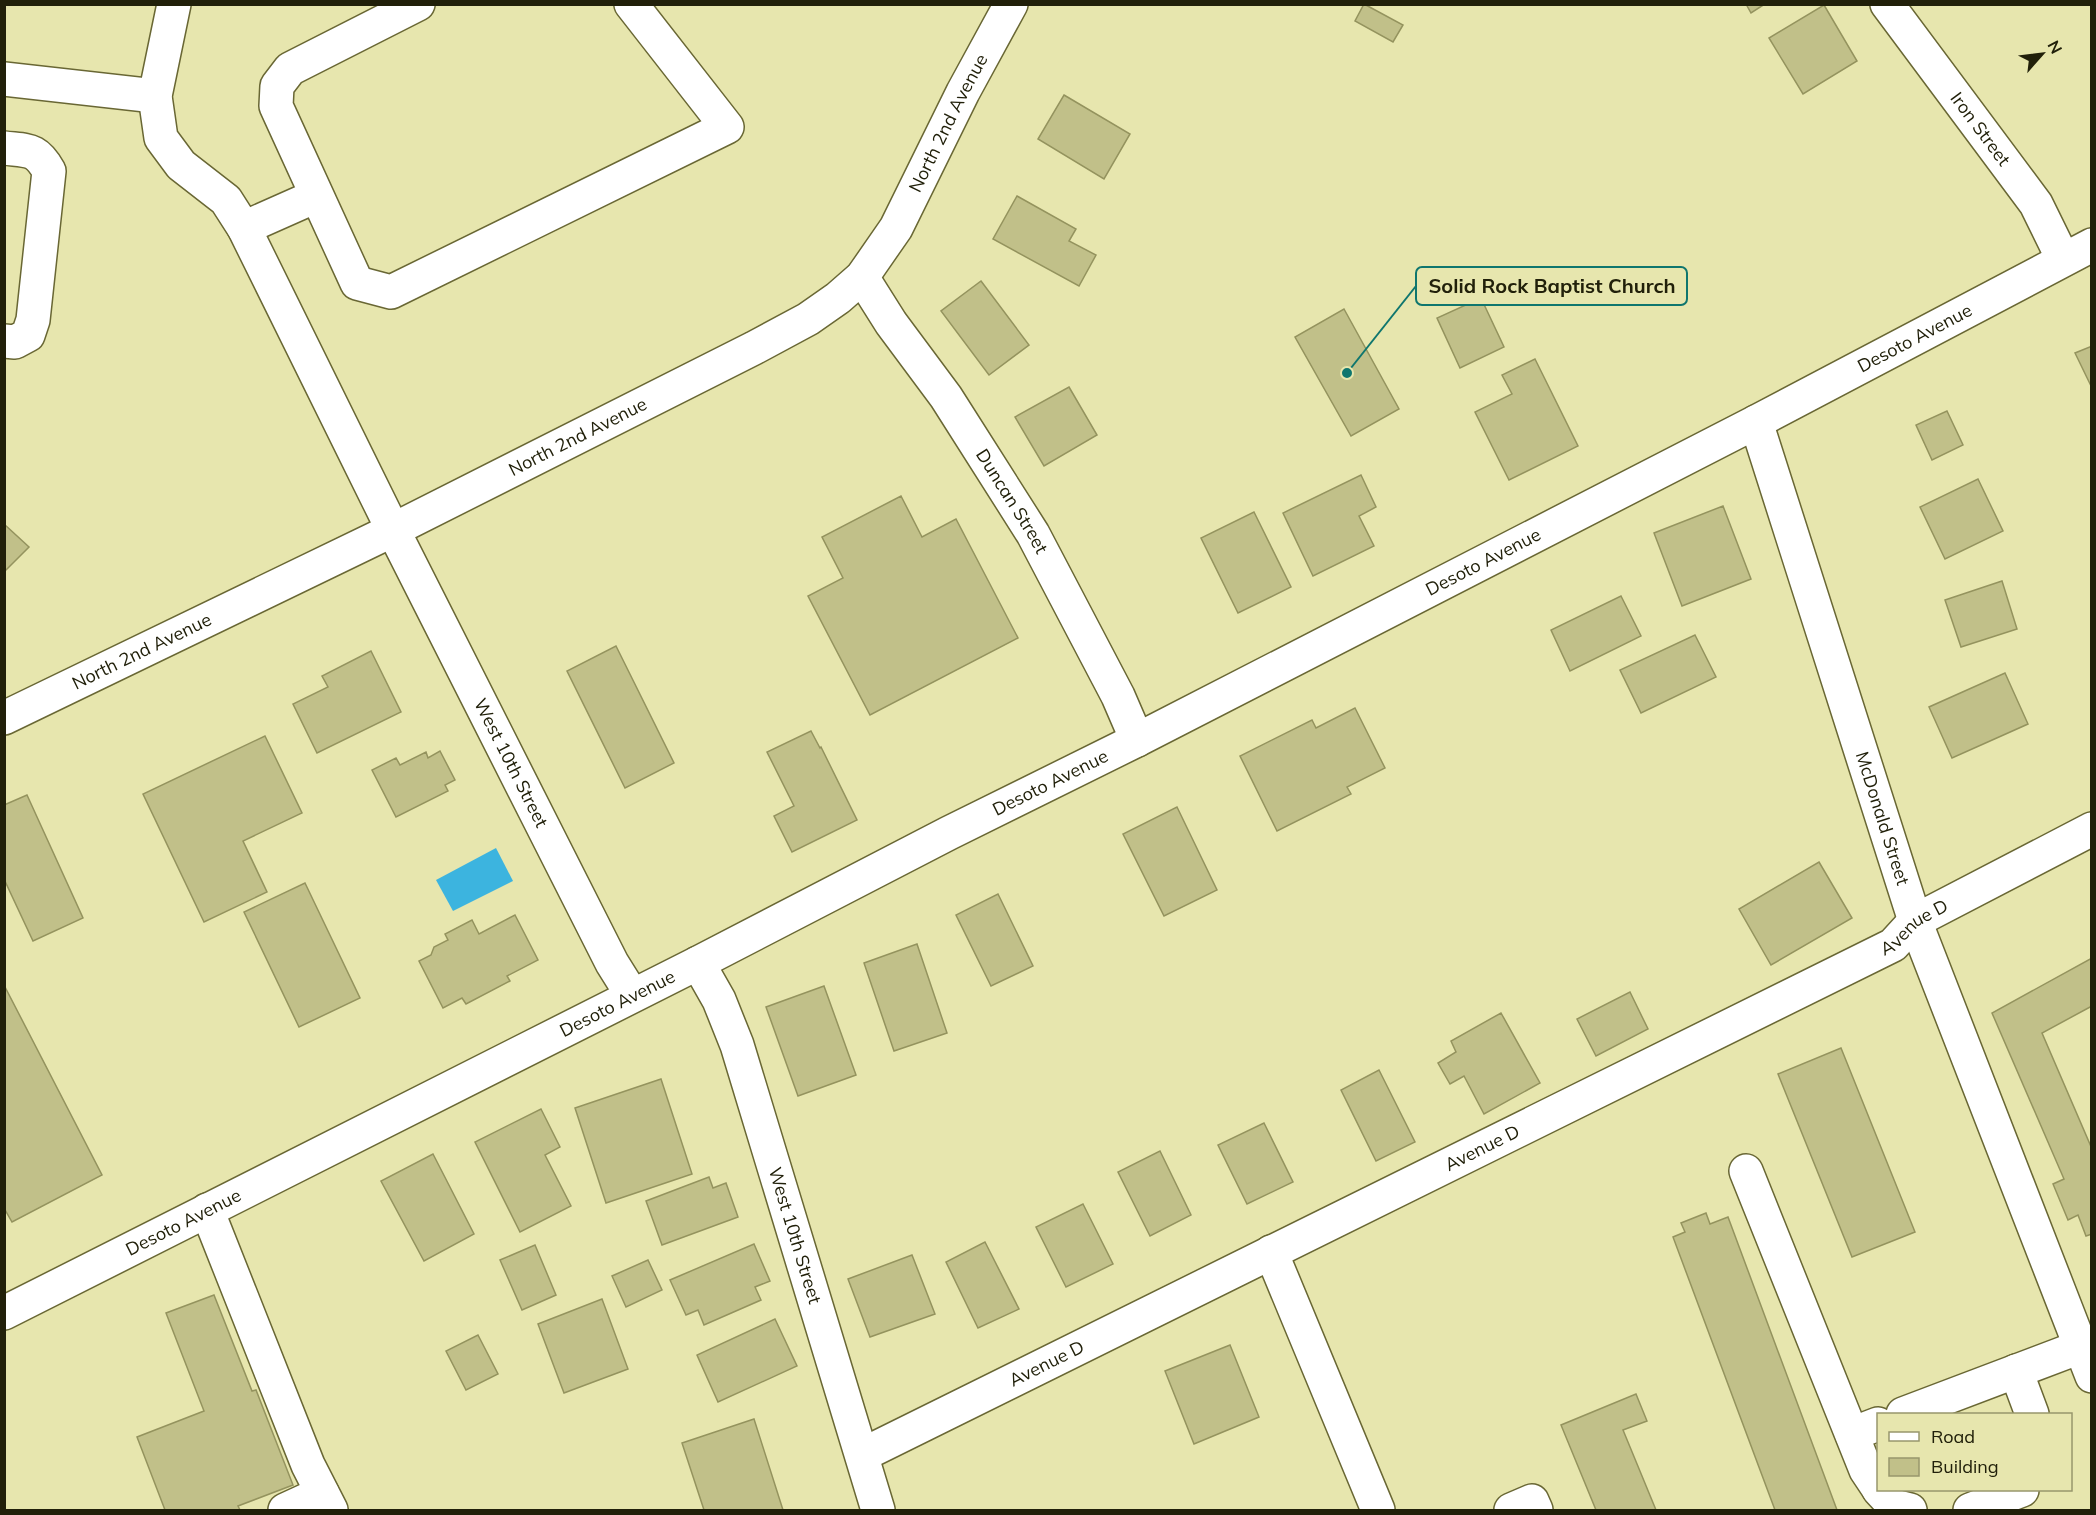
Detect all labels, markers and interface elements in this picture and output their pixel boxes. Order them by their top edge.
north arrow [2012,24,2072,84]
text: N [2044,37,2067,57]
street label: North 2nd Avenue [903,50,993,196]
street label: Iron Street [1946,87,2016,170]
callout: Solid Rock Baptist Church [1416,267,1687,305]
text: Solid Rock Baptist Church [1428,273,1676,298]
street label: Desoto Avenue [1853,298,1976,378]
street label: North 2nd Avenue [505,392,651,481]
street label: Duncan Street [971,444,1053,557]
street label: Desoto Avenue [1422,523,1545,601]
street label: North 2nd Avenue [68,608,215,694]
street label: West 10th Street [469,694,553,831]
street label: Desoto Avenue [988,744,1112,821]
street label: McDonald Street [1851,748,1915,888]
street label: Avenue D [1876,894,1952,960]
street label: Desoto Avenue [556,964,679,1042]
street label: Avenue D [1441,1119,1523,1176]
street label: West 10th Street [764,1164,827,1306]
street label: Desoto Avenue [122,1183,245,1261]
street label: Avenue D [1005,1335,1088,1391]
legend [1877,1413,2072,1491]
text: Road [1931,1425,1975,1448]
text: Building [1931,1455,1999,1478]

